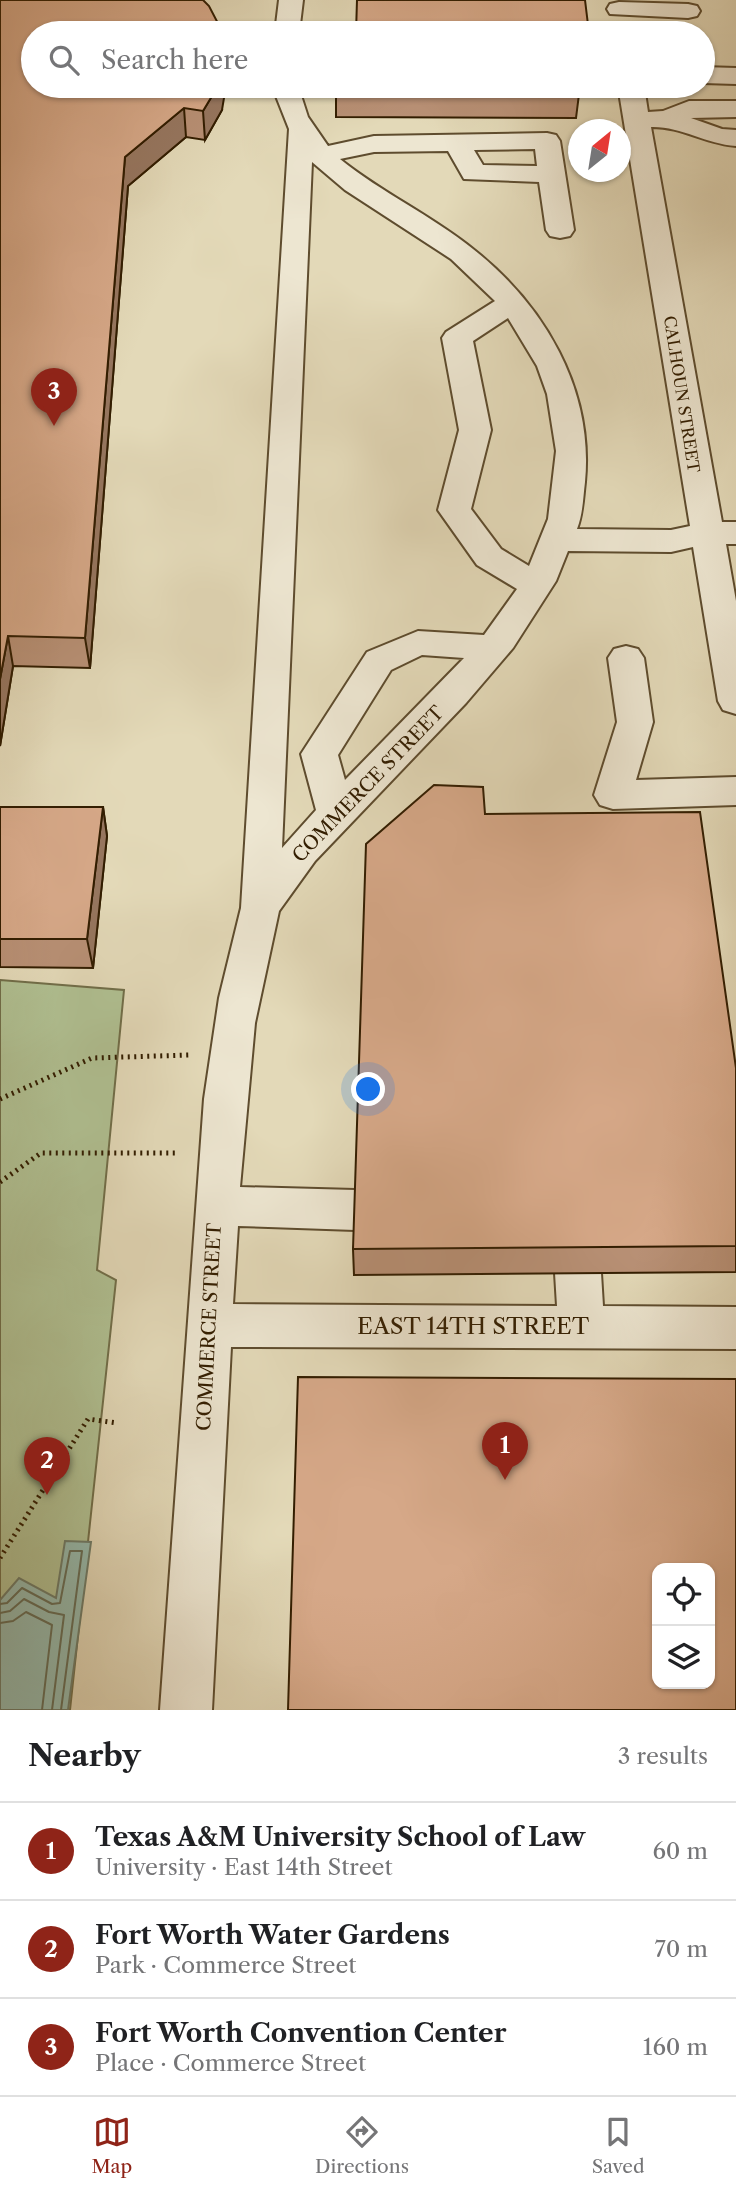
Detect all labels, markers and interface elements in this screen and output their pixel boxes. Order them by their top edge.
search box [21,21,715,98]
icon: search [45,41,83,79]
text: Search here [101,44,248,76]
north arrow [568,119,631,182]
street label: CALHOUN STREET [660,314,704,474]
pin: 3 [31,368,77,426]
street label: COMMERCE STREET [287,701,449,867]
your location [351,1072,385,1106]
street label: COMMERCE STREET [192,1222,226,1432]
street label: EAST 14TH STREET [357,1312,590,1340]
pin: 1 [482,1422,528,1480]
pin: 2 [24,1437,70,1495]
map controls [652,1563,715,1689]
button: locate [652,1563,715,1626]
button: layers [652,1626,715,1689]
text: Nearby [28,1737,141,1774]
text: 3 results [618,1742,708,1770]
text: Texas A&M University School of Law [95,1821,585,1853]
text: 1 [46,1837,56,1865]
text: 60 m [652,1837,708,1865]
text: University · East 14th Street [95,1853,393,1881]
text: Fort Worth Water Gardens [95,1919,450,1951]
text: 2 [44,1935,58,1963]
text: 70 m [655,1935,708,1963]
text: Park · Commerce Street [95,1951,356,1979]
text: Fort Worth Convention Center [95,2017,506,2049]
text: 3 [45,2033,58,2061]
text: 160 m [643,2033,708,2061]
text: Place · Commerce Street [95,2049,366,2077]
tab: Map [91,2113,132,2178]
tab: Directions [315,2113,409,2178]
tab: Saved [592,2113,645,2178]

